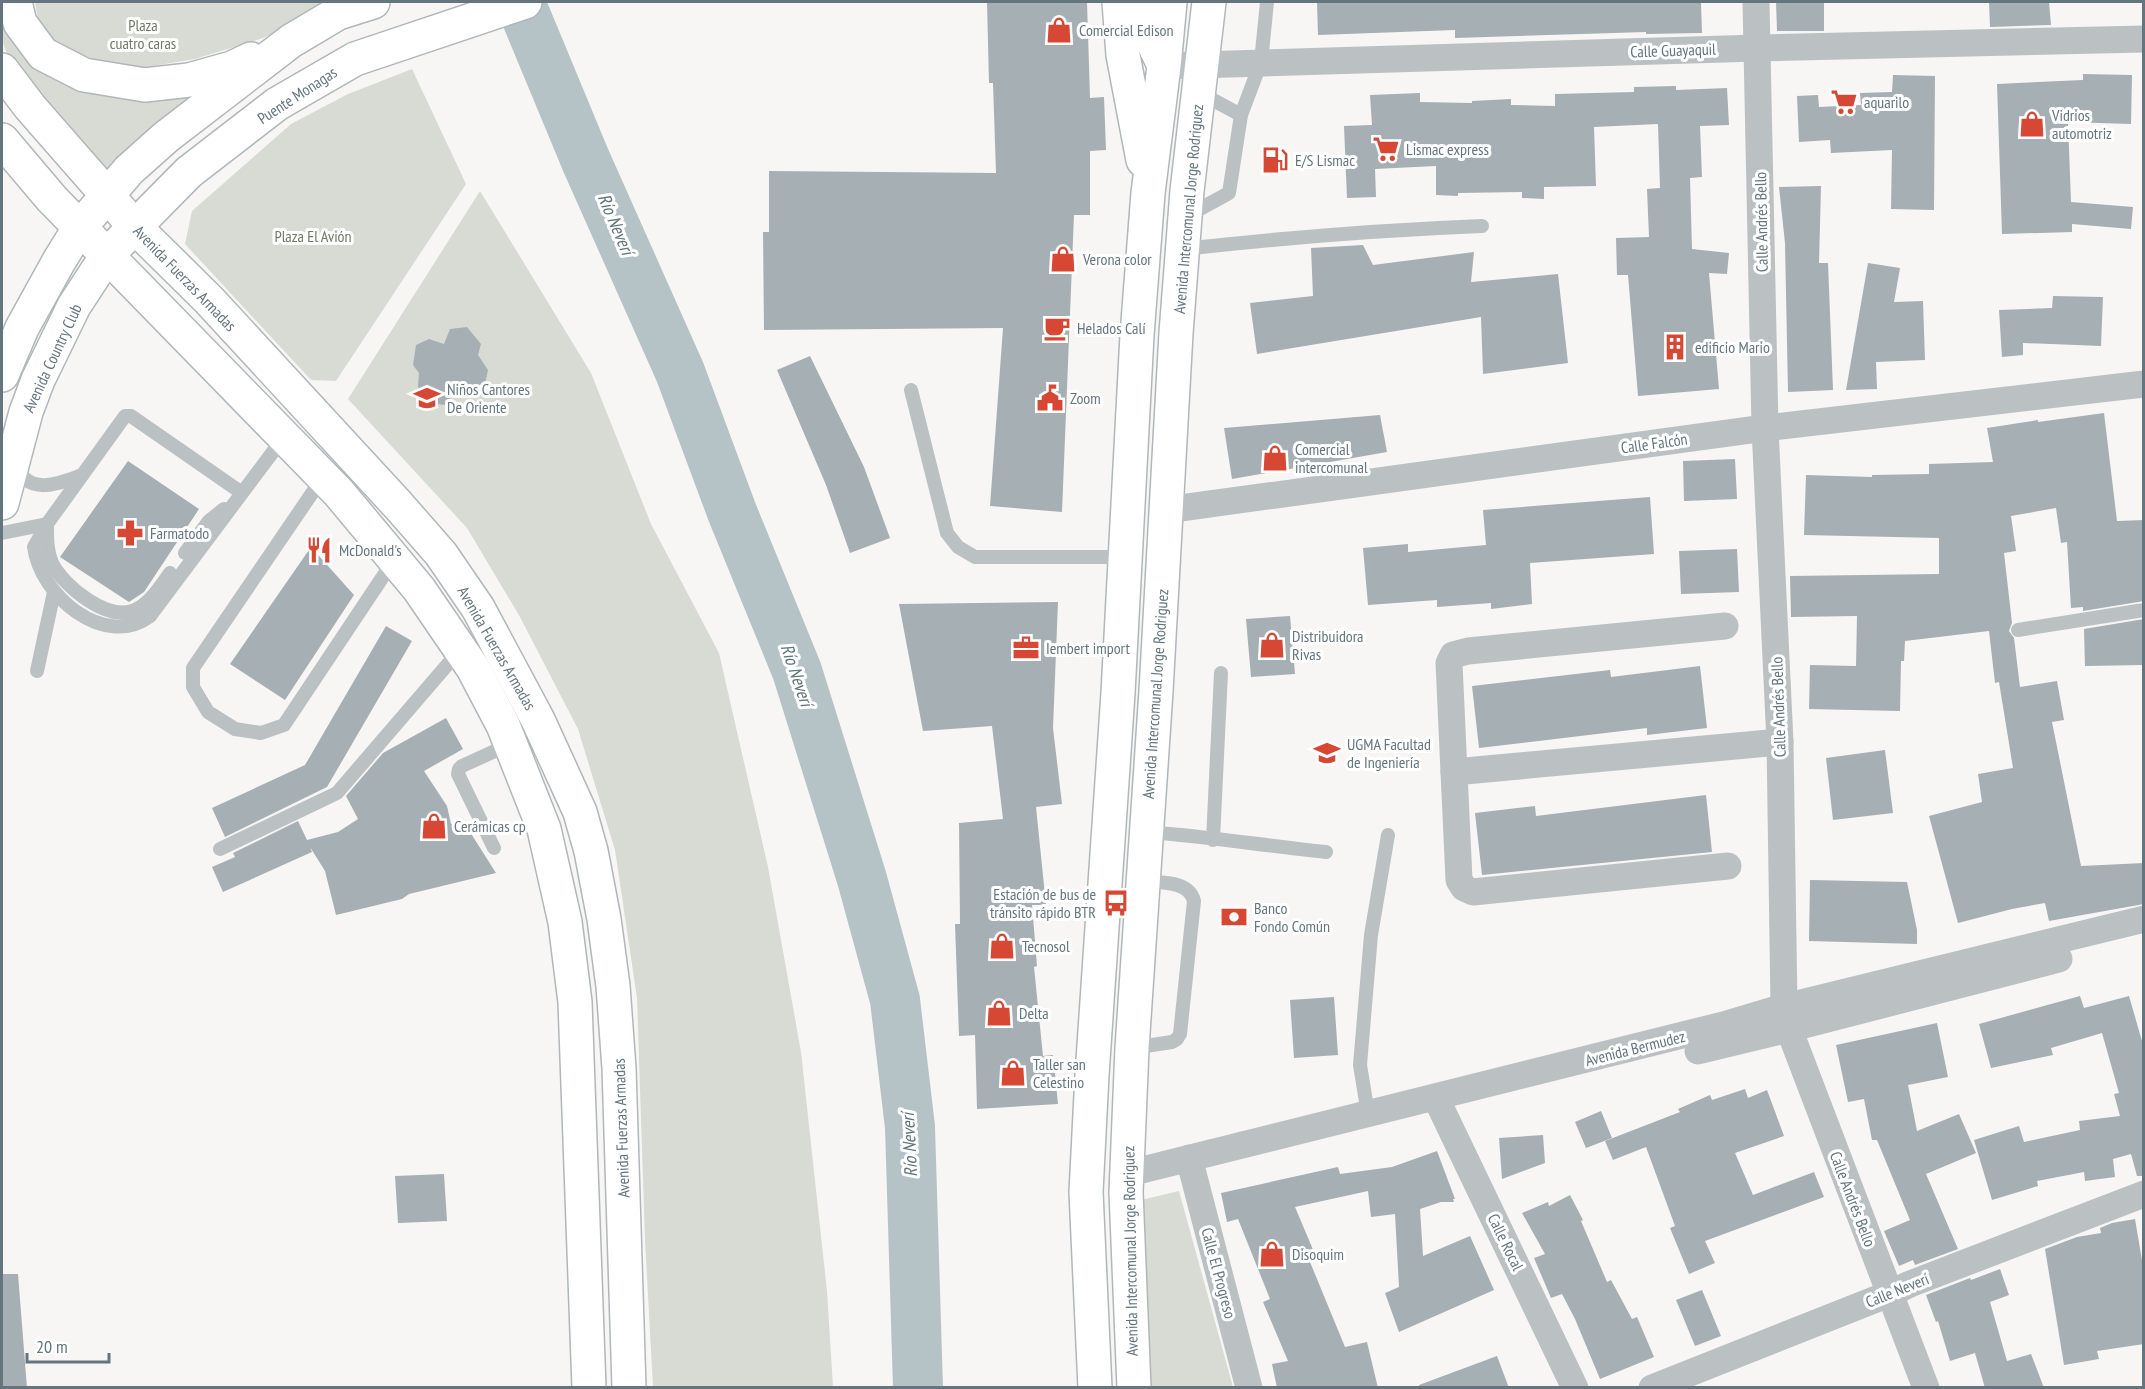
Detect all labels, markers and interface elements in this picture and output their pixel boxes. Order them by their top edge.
park label: Plaza cuatro caras [110,15,176,53]
shop icon: Comercial Edison [1044,15,1074,45]
place label: Comercial Edison [1079,20,1174,40]
street label: Calle Guayaquil [1630,39,1716,61]
street label: Puente Monagas [253,62,341,128]
supermarket icon: aquarilo [1829,87,1859,117]
place label: aquarilo [1864,92,1909,112]
street label: Avenida Intercomunal Jorge Rodriguez [1169,103,1207,315]
place label: Vidrios automotriz [2051,105,2112,143]
shop icon: Vidrios automotriz [2017,109,2047,139]
supermarket icon: Lismac express [1371,134,1401,164]
place label: Lismac express [1406,139,1489,159]
fuel station icon: E/S Lismac [1260,145,1290,175]
place label: E/S Lismac [1295,150,1355,170]
street label: Calle Andrés Bello [1750,172,1772,272]
water label: Río Neverí [593,190,640,261]
street label: Avenida Fuerzas Armadas [129,221,241,335]
park label: Plaza El Avión [274,226,352,246]
shop icon: Verona color [1048,244,1078,274]
place label: Verona color [1082,249,1152,269]
street label: Avenida Country Club [18,300,86,415]
cafe icon: Helados Calí [1042,313,1072,343]
place label: Helados Calí [1077,318,1146,338]
building icon: edificio Mario [1660,332,1690,362]
place label: edificio Mario [1695,337,1770,357]
place label: Niños Cantores De Oriente [447,379,530,417]
school or university icon: Niños Cantores De Oriente [412,383,442,413]
public building icon: Zoom [1035,383,1065,413]
place label: Zoom [1070,388,1101,408]
street label: Calle Falcón [1619,428,1689,458]
place label: Comercial intercomunal [1295,439,1368,477]
shop icon: Comercial intercomunal [1260,443,1290,473]
pharmacy icon: Farmatodo [115,518,145,548]
place label: Farmatodo [150,523,209,543]
restaurant icon: McDonald's [304,535,334,565]
place label: McDonald's [339,540,402,560]
street label: Avenida Fuerzas Armadas [453,583,541,713]
street label: Avenida Intercomunal Jorge Rodriguez [1138,588,1172,800]
place label: Distribuidora Rivas [1292,626,1364,664]
shop icon: Distribuidora Rivas [1257,630,1287,660]
office icon: Iembert import [1011,633,1041,663]
place label: Iembert import [1046,638,1130,658]
water label: Río Neverí [776,641,819,712]
street label: Calle Andrés Bello [1766,656,1790,758]
place label: UGMA Facultad de Ingeniería [1347,734,1431,772]
school or university icon: UGMA Facultad de Ingeniería [1312,738,1342,768]
shop icon: Cerámicas cp [419,811,449,841]
place label: Cerámicas cp [454,816,526,836]
place label: Estación de bus de tránsito rápido BTR [990,884,1096,922]
bus stop icon: Estación de bus de tránsito rápido BTR [1101,888,1131,918]
place label: Banco Fondo Común [1254,898,1330,936]
bank icon: Banco Fondo Común [1219,902,1249,932]
shop icon: Tecnosol [987,931,1017,961]
place label: Tecnosol [1022,936,1070,956]
shop icon: Delta [984,998,1014,1028]
place label: Delta [1019,1003,1049,1023]
street label: Avenida Bermudez [1583,1026,1687,1070]
place label: Taller san Celestino [1033,1054,1086,1092]
street label: Avenida Fuerzas Armadas [609,1058,633,1198]
shop icon: Taller san Celestino [998,1058,1028,1088]
water label: Río Neverí [896,1109,922,1178]
street label: Avenida Intercomunal Jorge Rodriguez [1118,1145,1142,1356]
street label: Calle Andrés Bello [1826,1149,1880,1250]
street label: Calle Rocal [1484,1210,1528,1274]
street label: Calle El Progreso [1197,1225,1241,1321]
shop icon: Disoquim [1257,1239,1287,1269]
place label: Disoquim [1292,1244,1344,1264]
street label: Calle Neverí [1862,1268,1932,1312]
scale bar [27,1326,110,1364]
text: 20 m [36,1335,68,1358]

